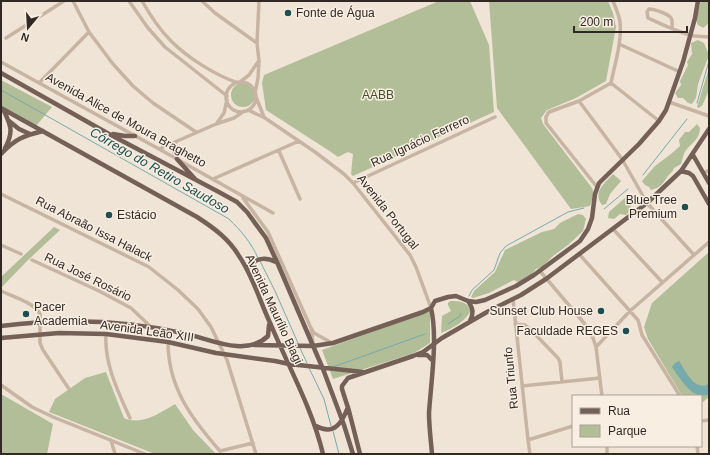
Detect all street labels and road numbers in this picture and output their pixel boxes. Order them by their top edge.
street label: Avenida Alice de Moura Braghetto [43,70,209,170]
street label: Rua Ignácio Ferrero [369,112,472,170]
street label: Avenida Portugal [354,172,422,252]
street label: Rua Abraão Issa Halack [33,194,155,265]
street label: Rua José Rosário [42,250,134,304]
street label: Avenida Maurílio Biagi [242,252,306,366]
street label: Avenida Leão XIII [99,317,195,345]
street label: Rua Triunfo [501,346,521,410]

